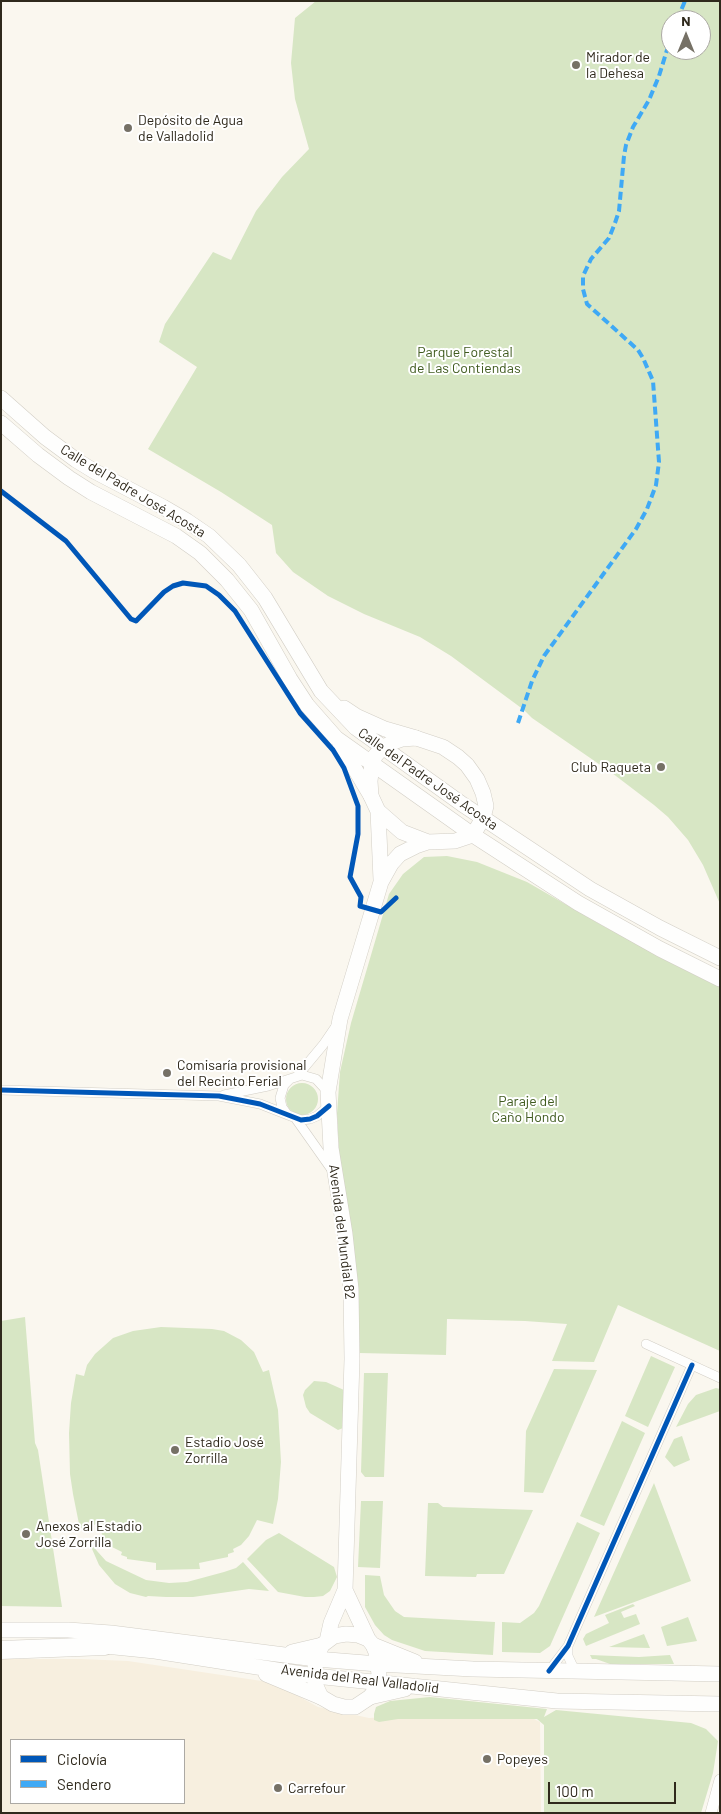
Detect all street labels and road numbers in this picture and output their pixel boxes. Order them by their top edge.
street label: Calle del Padre José Acosta [57,441,209,541]
street label: Calle del Padre José Acosta [355,724,501,834]
street label: Avenida del Mundial 82 [325,1163,359,1301]
street label: Avenida del Real Valladolid [280,1661,440,1697]

